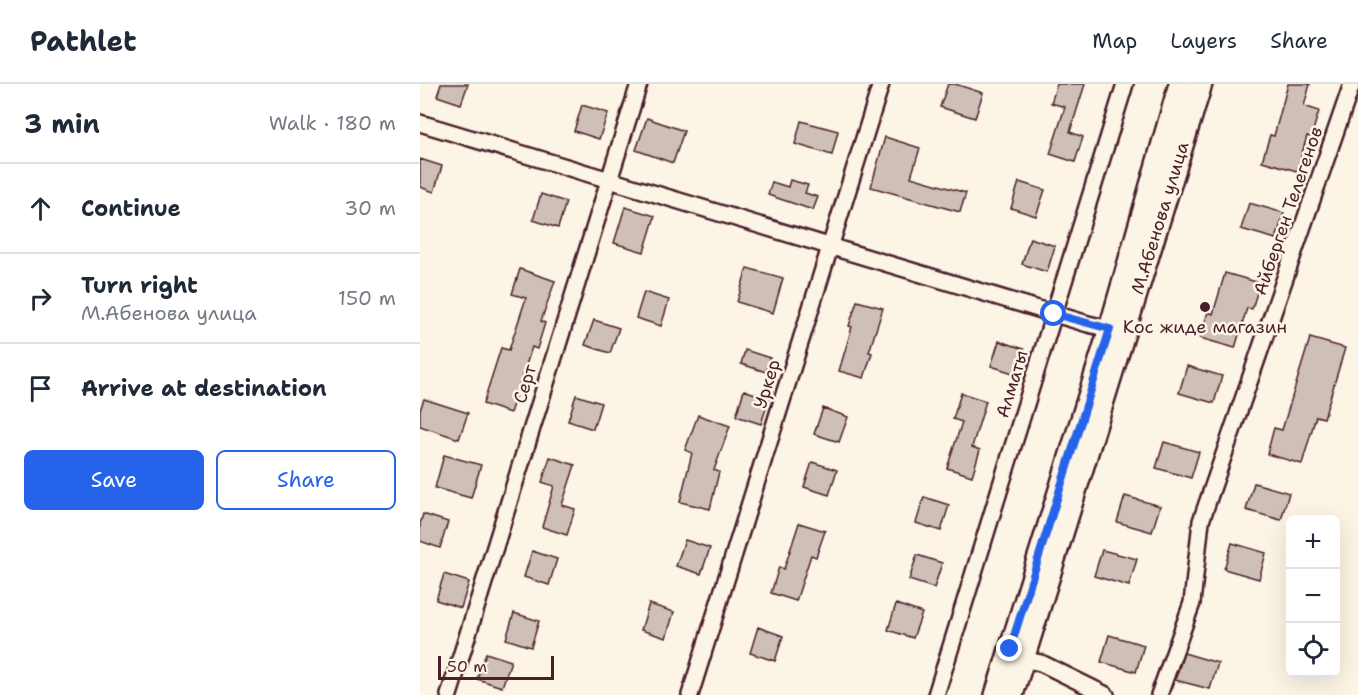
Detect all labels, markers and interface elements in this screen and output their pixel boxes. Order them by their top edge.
text: Pathlet [30,22,137,60]
text: Map [1092,27,1137,55]
text: Layers [1170,27,1237,55]
text: Share [1270,27,1328,55]
text: 3 min [24,106,100,141]
text: Walk · 180 m [269,110,396,136]
street label: Айберген Телегенов [1248,123,1328,299]
street label: М.Абенова улица [1125,139,1195,297]
icon: ahead [24,192,57,225]
text: Continue [81,194,181,223]
text: 30 m [344,195,396,221]
text: Turn right [81,271,198,300]
icon: right [24,282,57,315]
text: 150 m [338,285,396,311]
text: М.Абенова улица [81,300,257,326]
route start [1040,300,1066,326]
marker: Кос жиде магазин [1198,300,1212,314]
place label: Кос жиде магазин [1123,315,1287,339]
street label: Алматы [990,347,1034,421]
street label: Уркер [748,356,786,412]
street label: Серт [508,361,542,406]
icon: arrive [24,372,57,405]
text: Arrive at destination [81,374,327,403]
button: Save [24,450,204,510]
button: Share [216,450,396,510]
map controls [1286,515,1340,677]
button: + [1286,515,1340,569]
button: − [1286,569,1340,623]
button: locate [1286,623,1340,677]
route end [996,635,1022,661]
scale bar [438,653,554,680]
text: 50 m [447,656,487,677]

